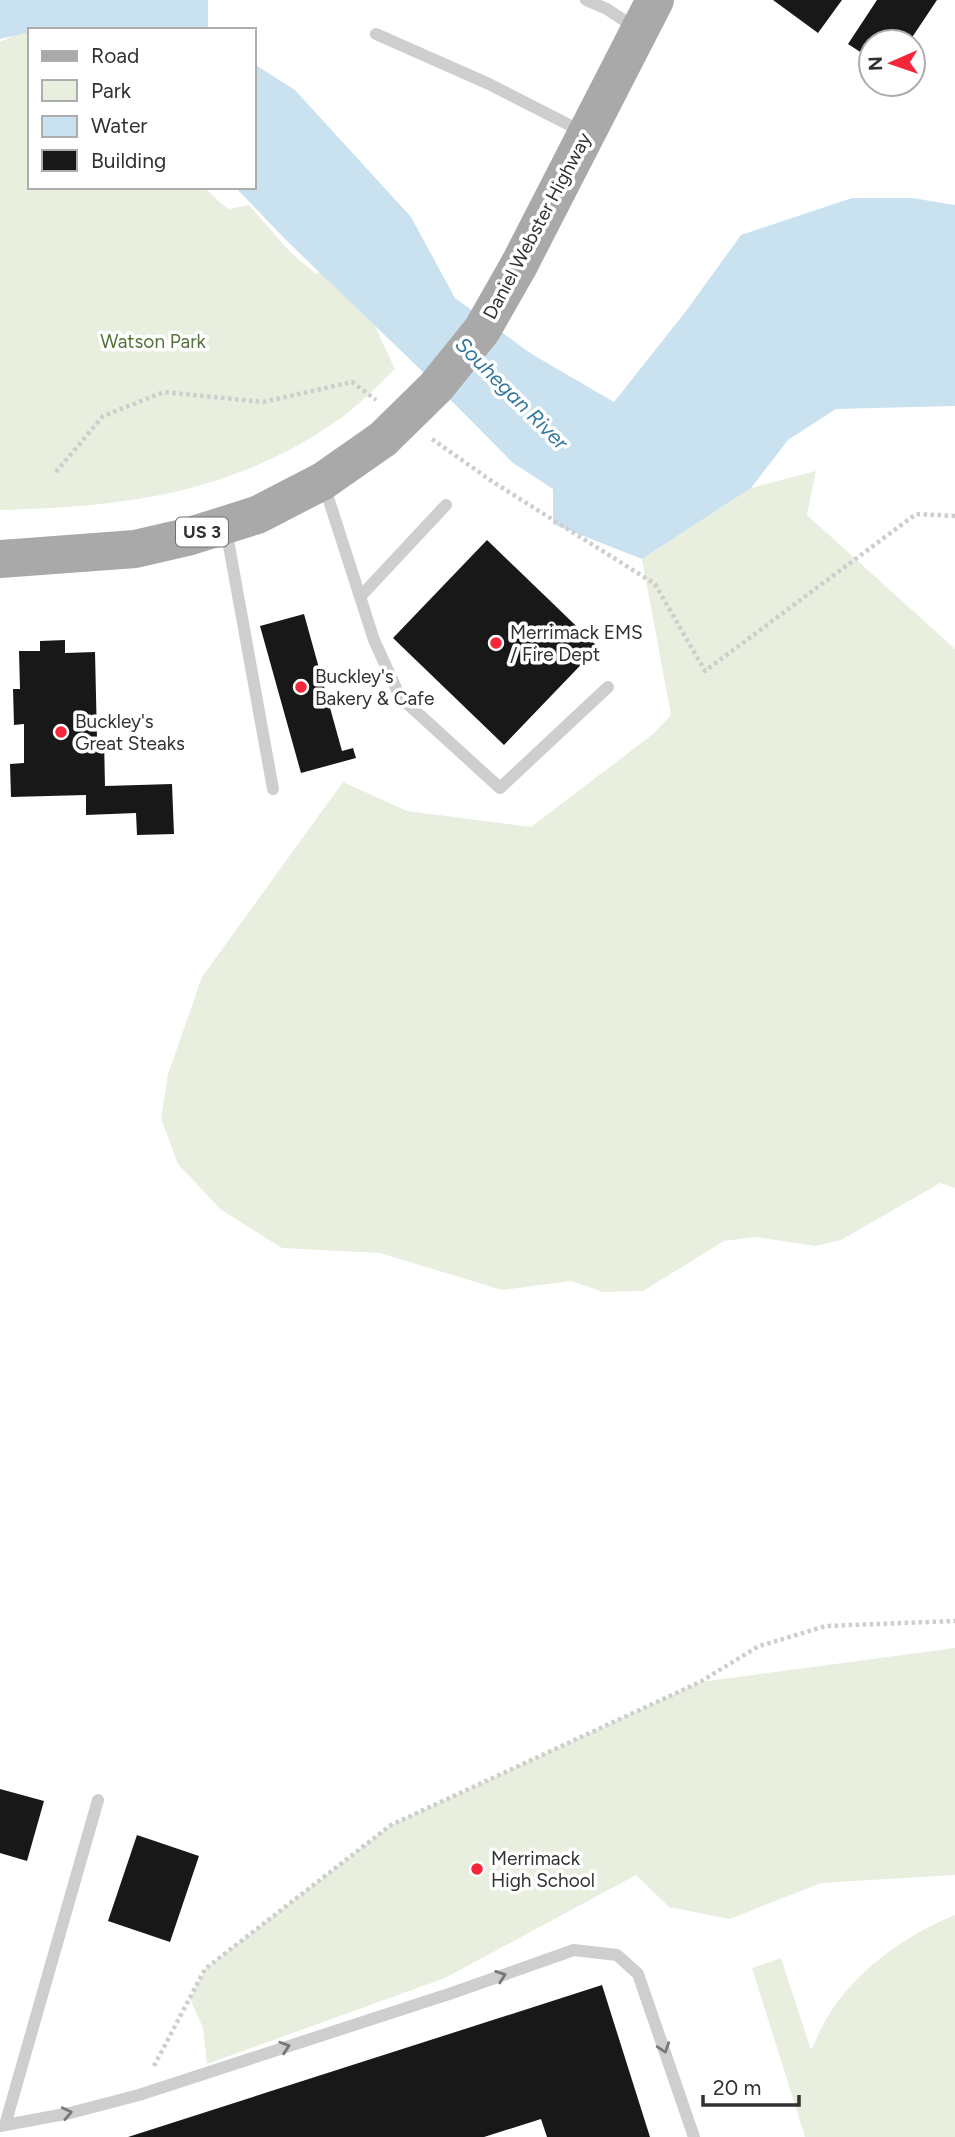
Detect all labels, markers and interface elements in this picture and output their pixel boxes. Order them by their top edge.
legend [28,28,256,189]
north arrow [857,28,927,98]
text: Road [91,43,139,68]
text: N [864,56,887,71]
text: Park [91,78,132,103]
text: Water [91,113,147,138]
street label: Daniel Webster Highway [478,129,596,323]
text: Building [91,148,166,173]
park label: Watson Park [100,330,207,353]
water label: Souhegan River [451,332,574,455]
road number: US 3 [176,518,228,546]
place label: Merrimack EMS / Fire Dept [510,621,643,666]
marker: Merrimack EMS / Fire Dept [488,635,504,651]
place label: Buckley's Bakery & Cafe [315,665,434,710]
marker: Buckley's Bakery & Cafe [293,679,309,695]
place label: Buckley's Great Steaks [75,710,185,755]
marker: Buckley's Great Steaks [53,724,69,740]
place label: Merrimack High School [491,1847,595,1892]
marker: Merrimack High School [469,1861,485,1877]
one-way arrow [494,1970,506,1984]
one-way arrow [278,2041,290,2056]
one-way arrow [656,2041,670,2053]
scale bar [703,2064,799,2108]
text: 20 m [713,2075,761,2100]
one-way arrow [61,2107,73,2122]

